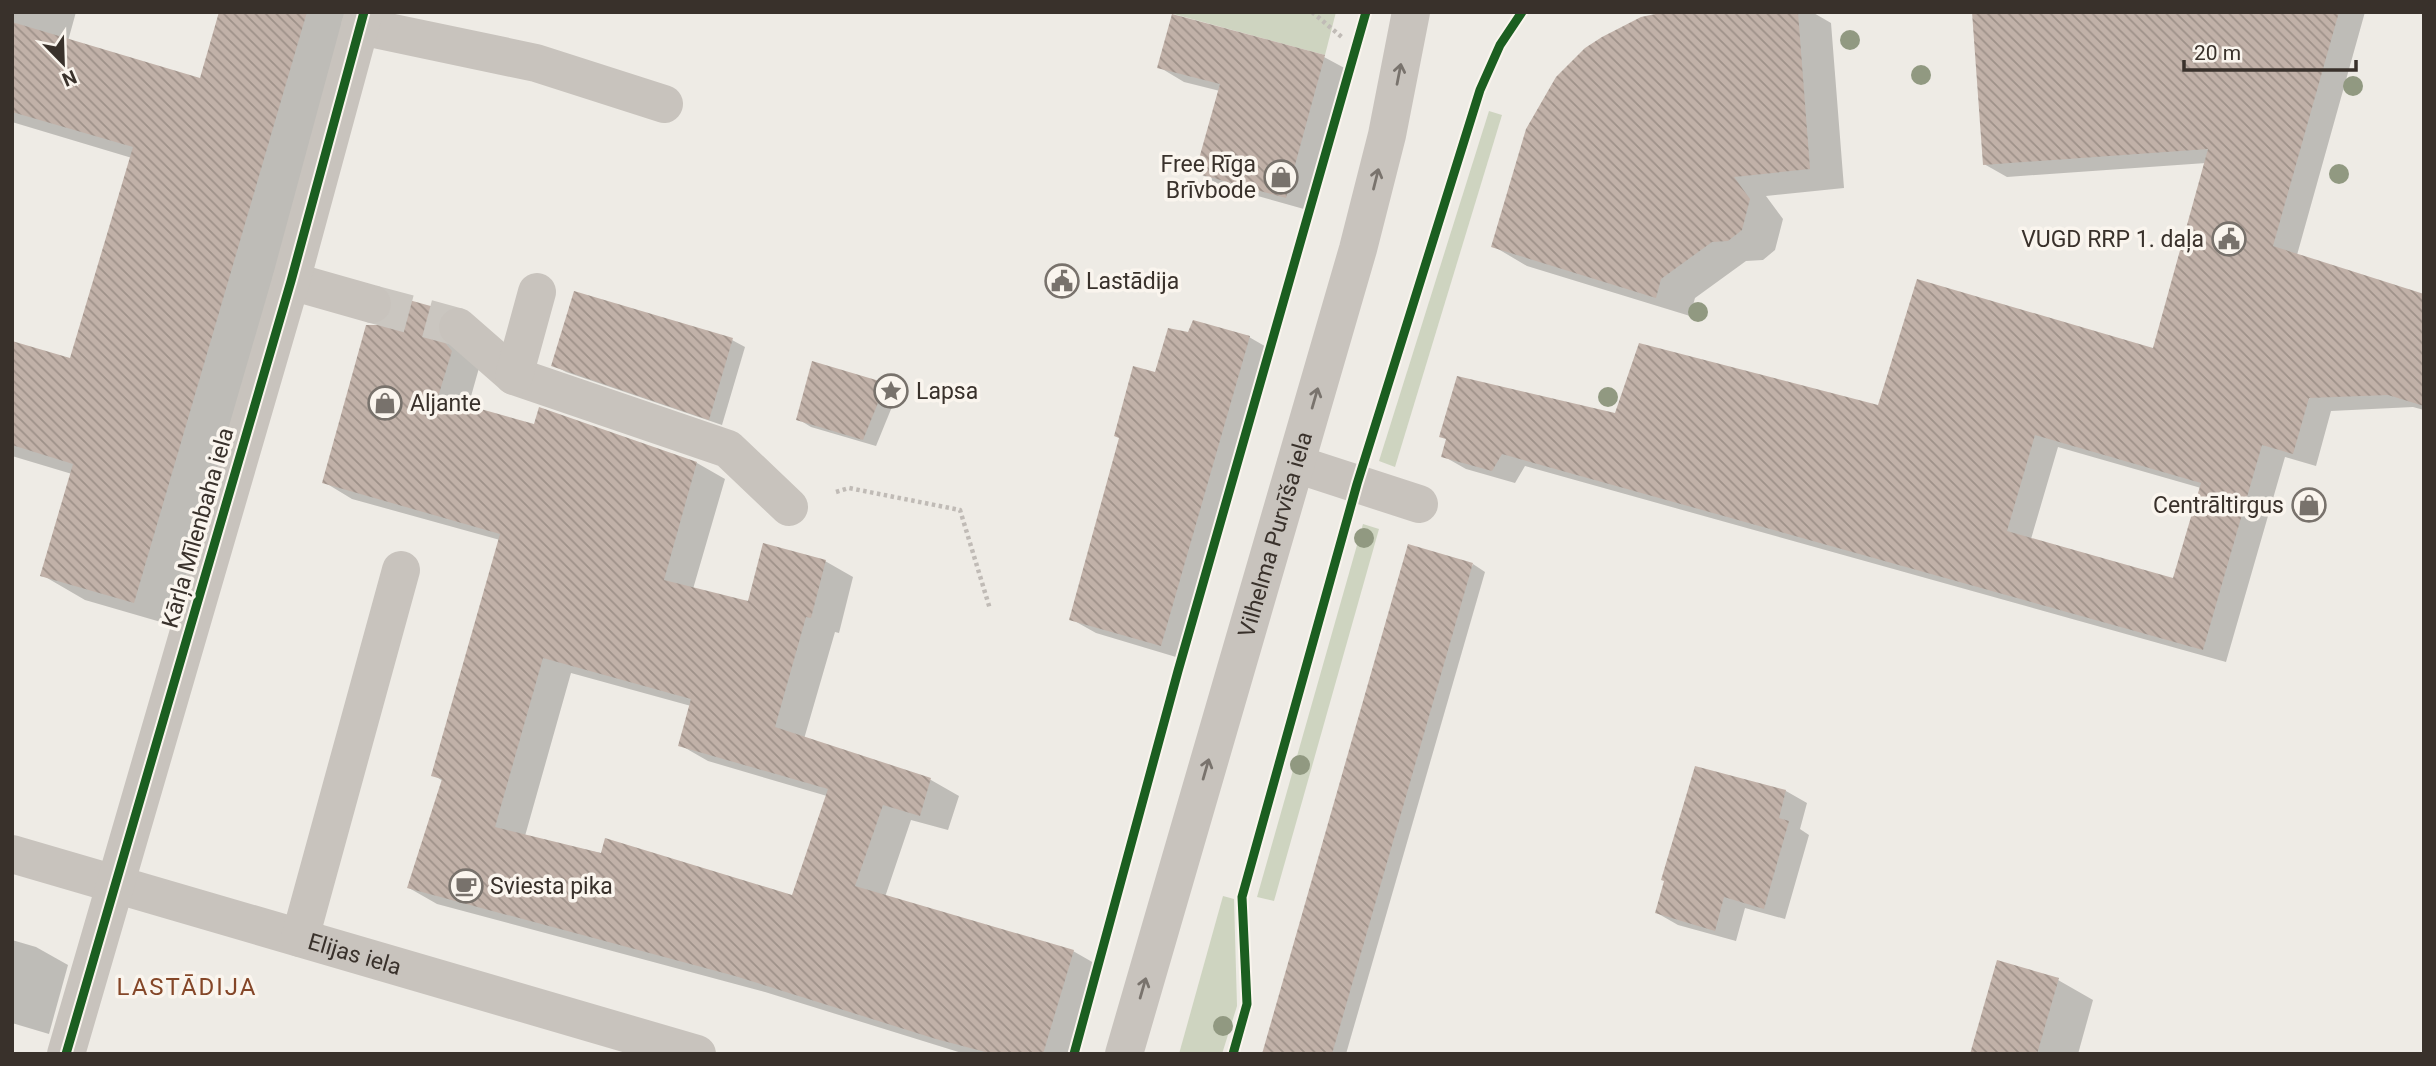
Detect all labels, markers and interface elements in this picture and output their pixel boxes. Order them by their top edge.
north arrow [28,28,98,98]
scale bar [2184,28,2356,72]
text: 20 m [2194,41,2241,65]
one-way arrow [1393,63,1406,86]
text: N [59,65,80,91]
place label: Free Rīga Brīvbode [1161,151,1256,204]
shop icon: Free Rīga Brīvbode [1262,158,1300,196]
one-way arrow [1370,168,1383,191]
public building icon: VUGD RRP 1. daļa [2210,220,2248,258]
place label: VUGD RRP 1. daļa [2021,226,2204,253]
public building icon: Lastādija [1043,262,1081,300]
place label: Lastādija [1086,268,1179,295]
place icon: Lapsa [872,372,910,410]
place label: Lapsa [916,378,978,405]
shop icon: Aljante [366,384,404,422]
one-way arrow [1309,388,1322,410]
place label: Aljante [410,390,481,417]
street label: Kārļa Mīlenbaha iela [156,425,240,631]
street label: Vilhelma Purvīša iela [1232,429,1318,640]
shop icon: Centrāltirgus [2290,486,2328,524]
place label: Centrāltirgus [2153,492,2284,519]
one-way arrow [1200,759,1213,781]
cafe icon: Sviesta pika [447,867,485,905]
place label: Sviesta pika [490,873,613,900]
street label: Elijas iela [305,928,404,980]
district label: LASTĀDIJA [116,973,258,1001]
one-way arrow [1137,977,1150,1000]

